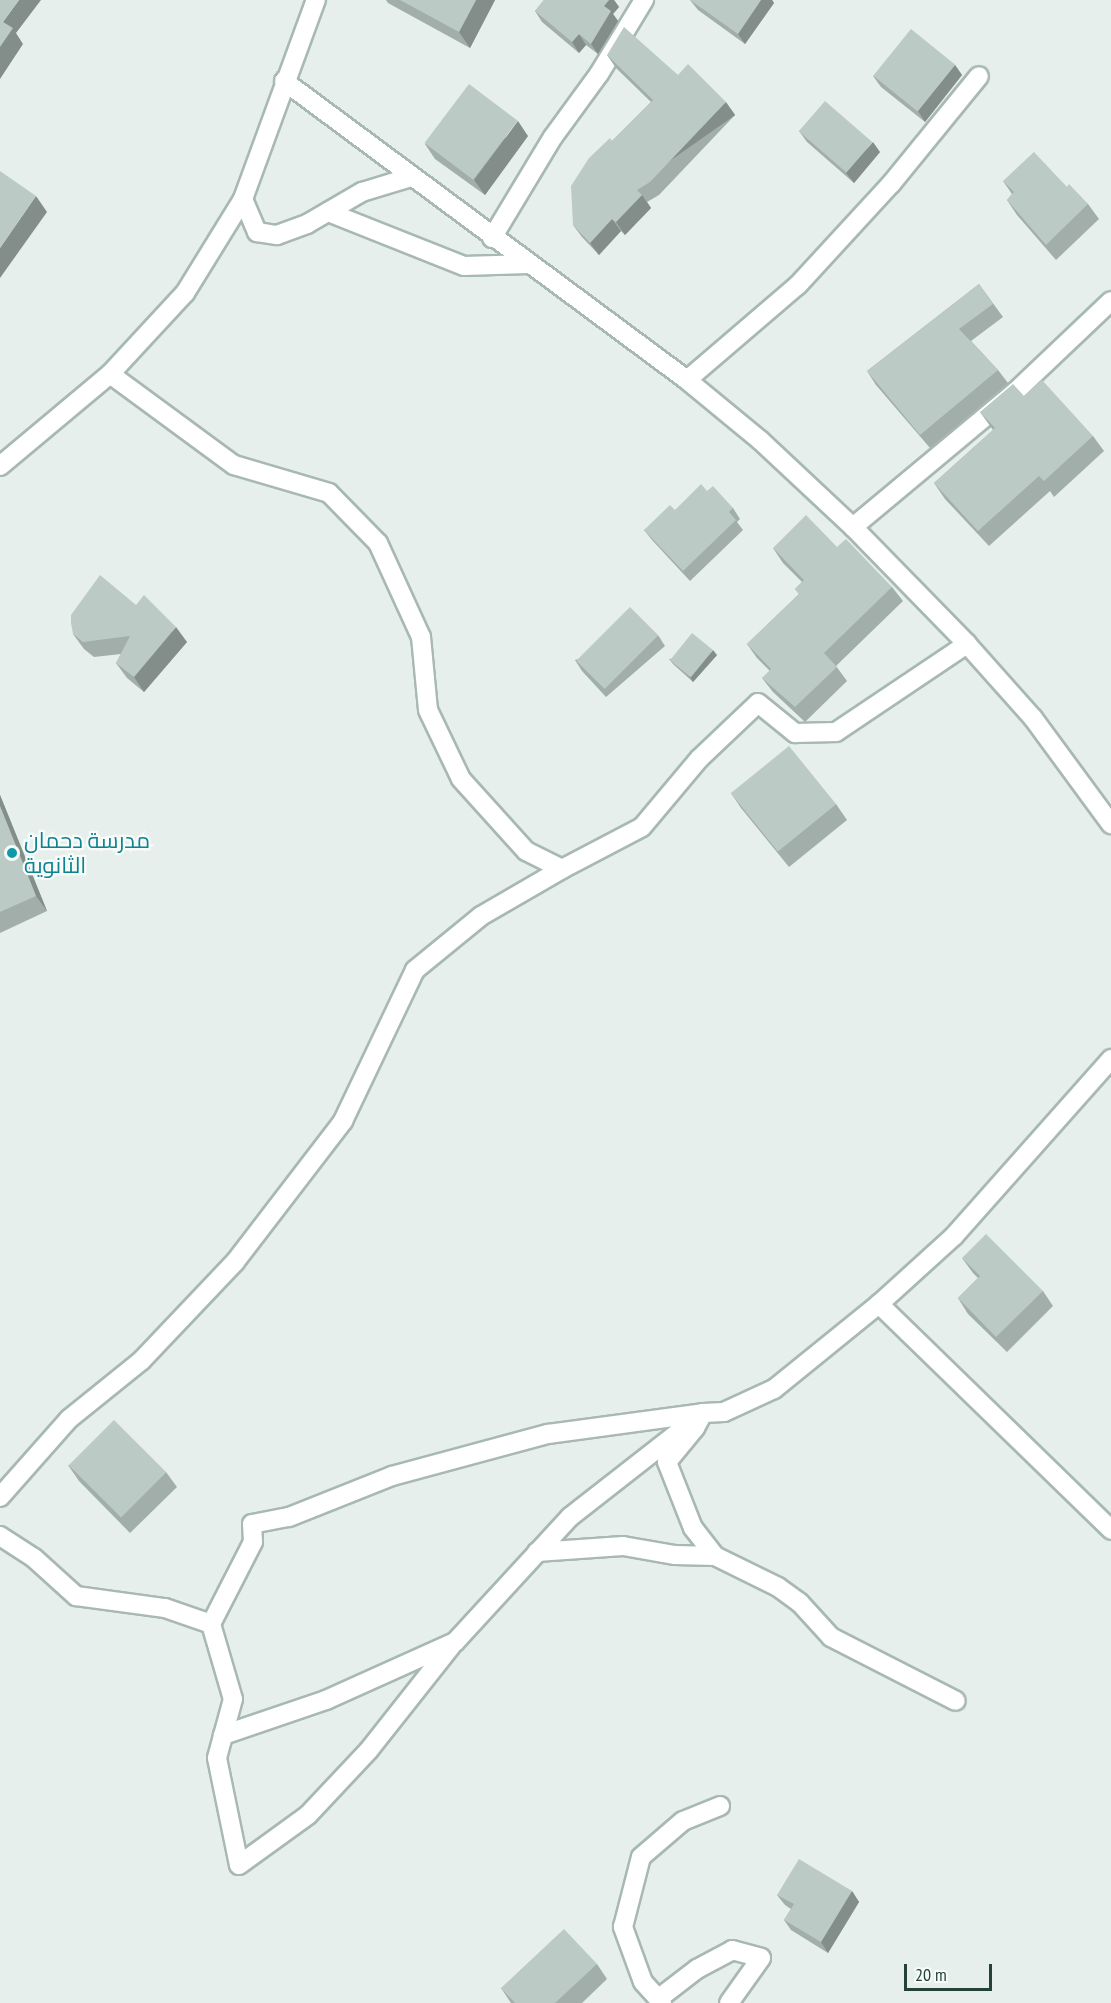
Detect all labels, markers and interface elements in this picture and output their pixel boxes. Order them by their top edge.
place label: مدرسة دحمان الثانوية [24,827,150,878]
marker: مدرسة دحمان الثانوية [5,846,19,860]
scale bar [907,1952,996,1990]
text: 20 m [915,1963,947,1986]

